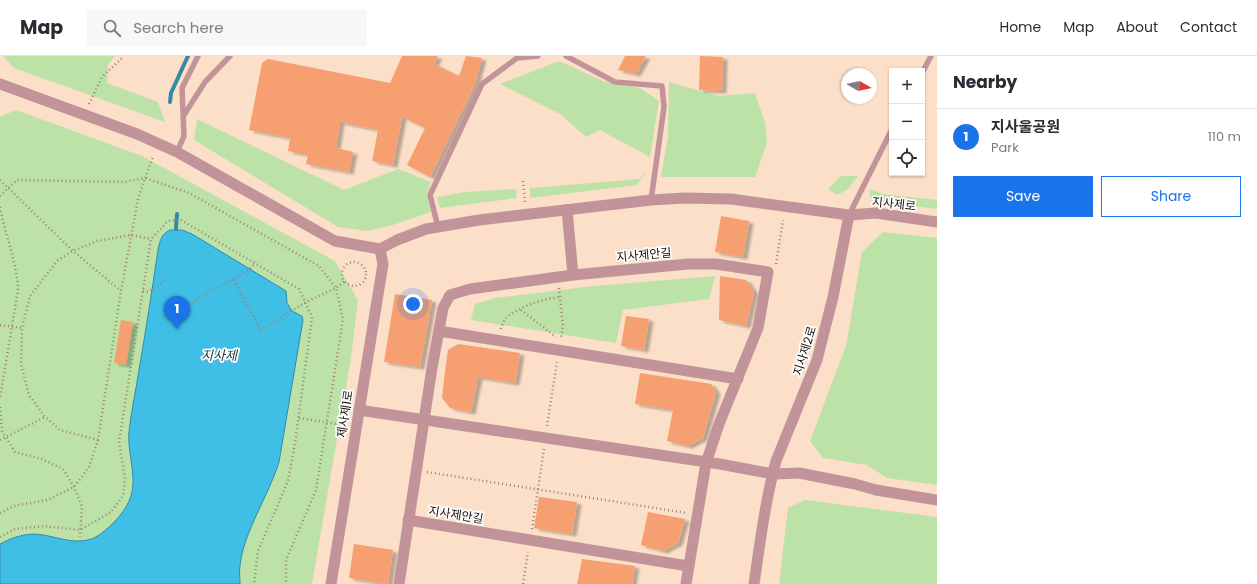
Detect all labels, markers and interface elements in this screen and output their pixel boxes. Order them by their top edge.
search box [87,10,367,46]
text: Map [20,14,63,41]
icon: search [101,17,123,39]
text: Search here [133,17,224,38]
text: Home [999,17,1041,37]
text: Map [1063,17,1094,37]
text: About [1116,17,1158,37]
text: Contact [1180,17,1237,37]
north arrow [841,68,877,104]
map controls [889,68,925,176]
button: + [889,68,925,104]
text: Nearby [953,70,1017,94]
button: − [889,104,925,140]
text: 지사울공원 [991,116,1060,137]
text: 1 [964,127,968,146]
text: 110 m [1208,127,1241,146]
text: Park [991,138,1019,157]
button: locate [889,140,925,176]
button: Save [953,176,1093,217]
button: Share [1101,176,1241,217]
street label: 지사제로 [871,193,917,214]
street label: 지사제안길 [616,244,672,265]
your location [403,294,423,314]
pin: 1 [164,296,190,329]
street label: 지사제2로 [789,324,820,378]
water label: 지사제 [201,346,239,365]
street label: 제사제1로 [332,389,357,439]
street label: 지사제안길 [427,502,485,527]

